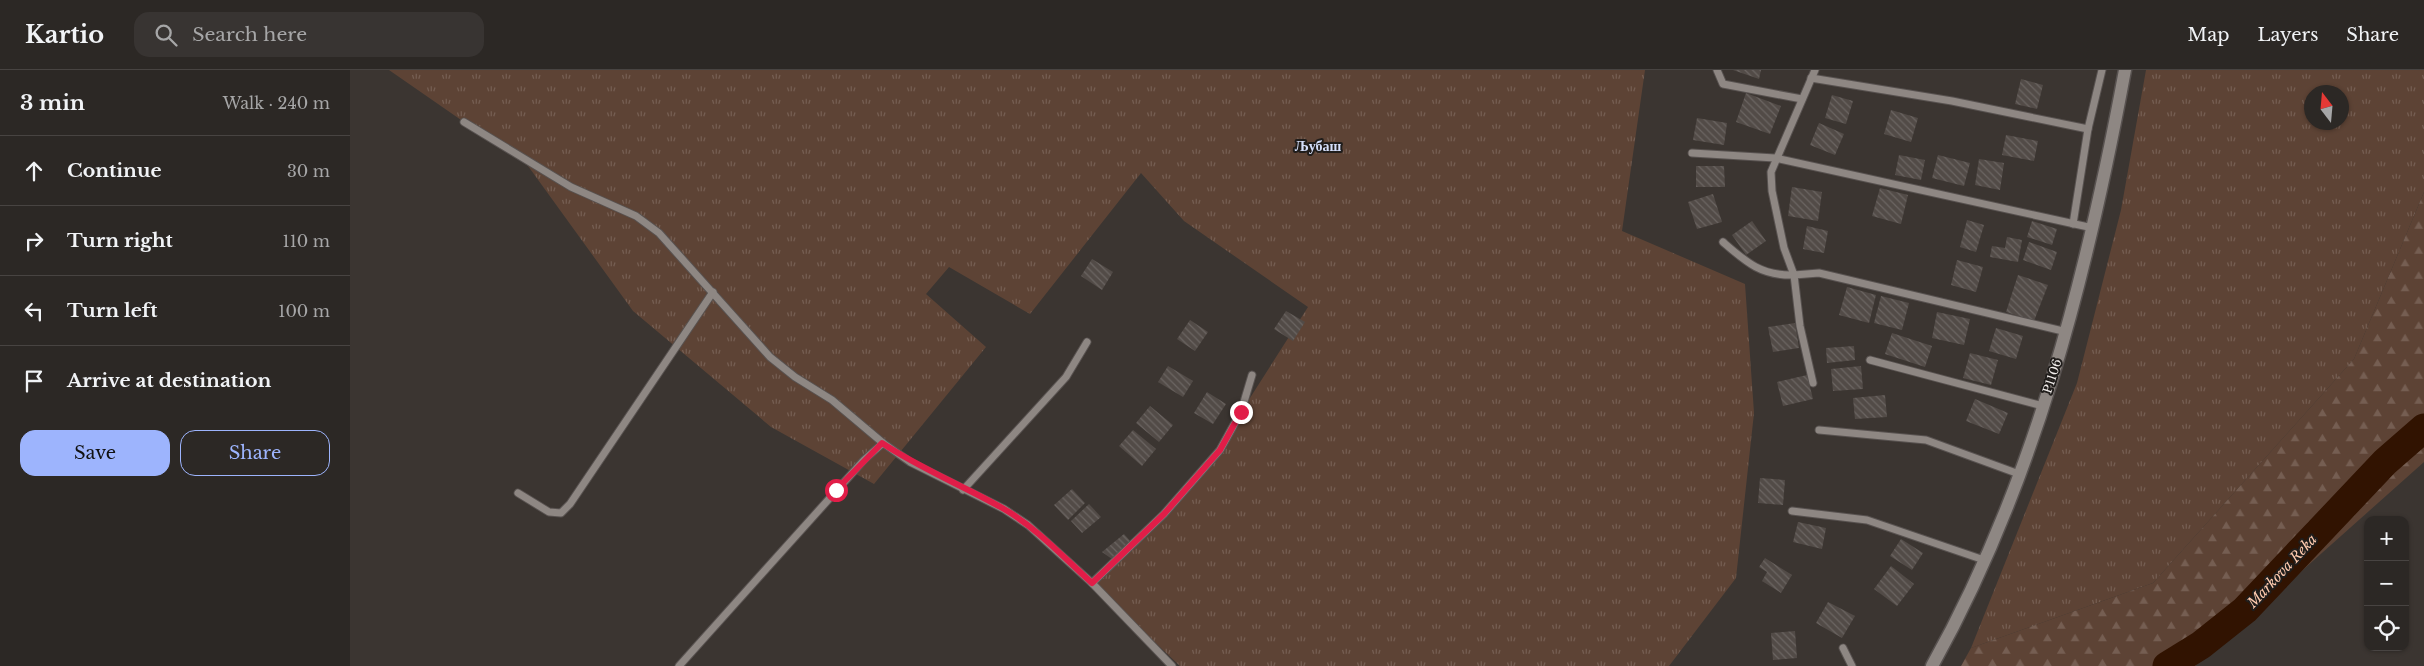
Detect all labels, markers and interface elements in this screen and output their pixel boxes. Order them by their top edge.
search box [134,12,484,57]
text: Kartio [25,20,104,49]
icon: search [152,21,180,49]
text: Search here [192,23,307,46]
text: Map [2188,24,2229,46]
text: Layers [2257,24,2318,46]
text: Share [2346,24,2399,46]
north arrow [2304,85,2349,130]
text: 3 min [20,90,85,116]
text: Walk · 240 m [223,93,330,113]
district label: Љубаш [1295,137,1342,155]
icon: ahead [20,157,48,185]
text: Continue [67,159,162,182]
text: 30 m [287,161,330,181]
icon: right [20,227,48,255]
text: Turn right [67,229,173,252]
text: 110 m [283,231,330,251]
icon: left [20,297,48,325]
text: Turn left [67,299,158,322]
text: 100 m [278,301,330,321]
street label: P1106 [2039,357,2065,395]
icon: arrive [20,367,48,395]
text: Arrive at destination [67,369,271,392]
route end [1230,401,1253,424]
button: Save [20,430,170,476]
button: Share [180,430,330,476]
route start [825,479,848,502]
map controls [2364,516,2409,651]
button: + [2364,516,2409,561]
water label: Markova Reka [2243,530,2321,612]
button: − [2364,561,2409,606]
button: locate [2364,606,2409,651]

